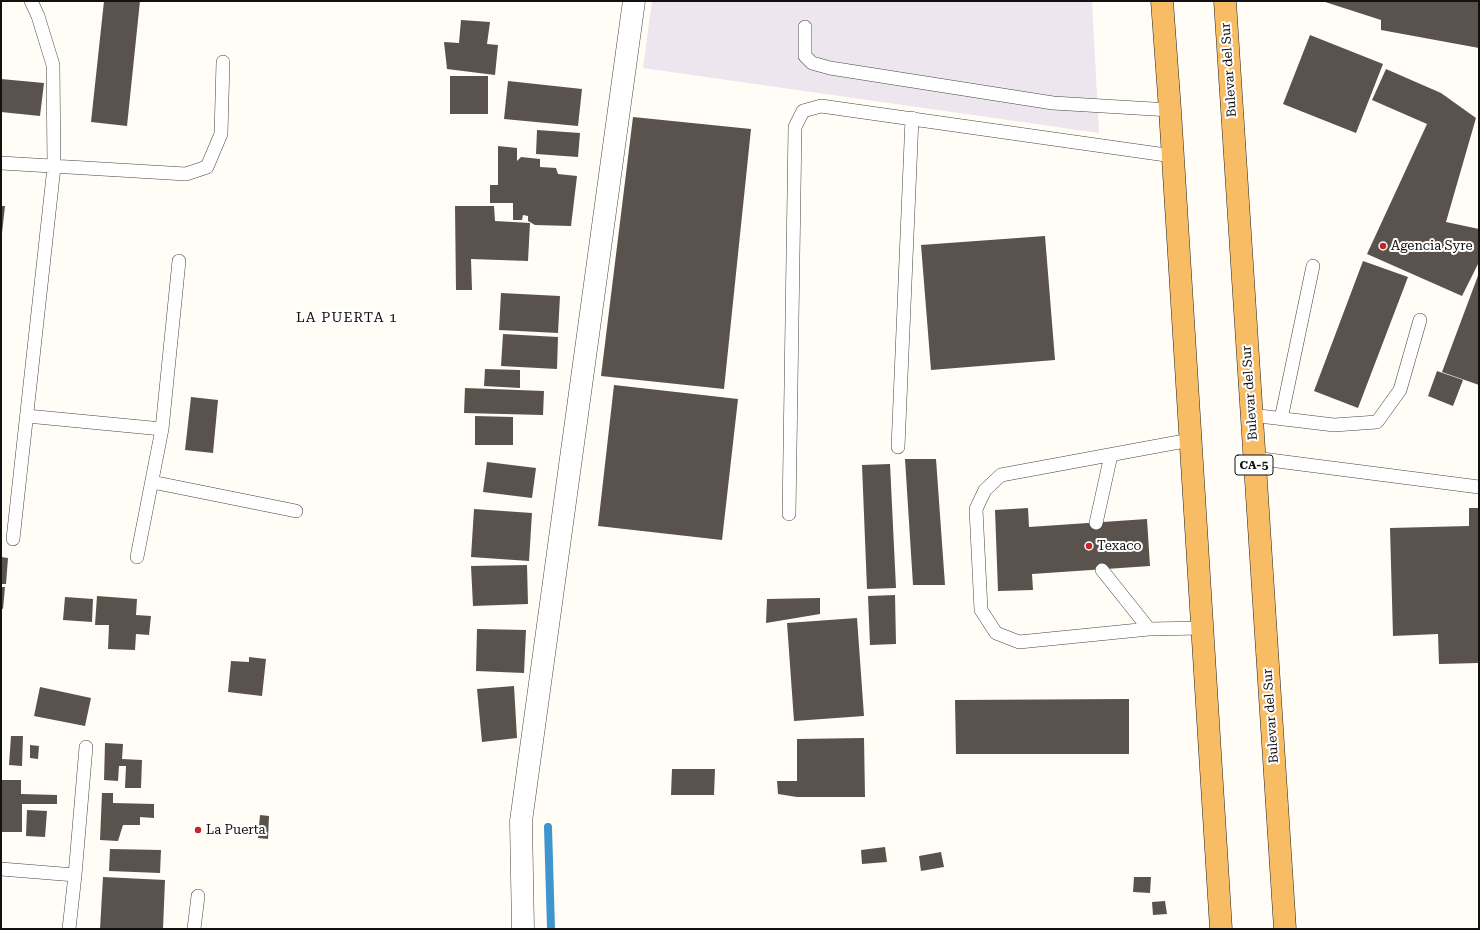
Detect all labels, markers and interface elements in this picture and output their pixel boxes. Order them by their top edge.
street label: Bulevar del Sur [1218,22,1240,118]
place label: Agencia Syre [1391,238,1473,254]
marker: Agencia Syre [1378,241,1388,251]
district label: LA PUERTA 1 [296,310,398,326]
street label: Bulevar del Sur [1239,345,1261,441]
road number: CA-5 [1235,455,1273,475]
place label: Texaco [1097,538,1141,554]
marker: Texaco [1084,541,1094,551]
street label: Bulevar del Sur [1260,668,1282,764]
place label: La Puerta [206,822,266,838]
marker: La Puerta [193,825,203,835]

